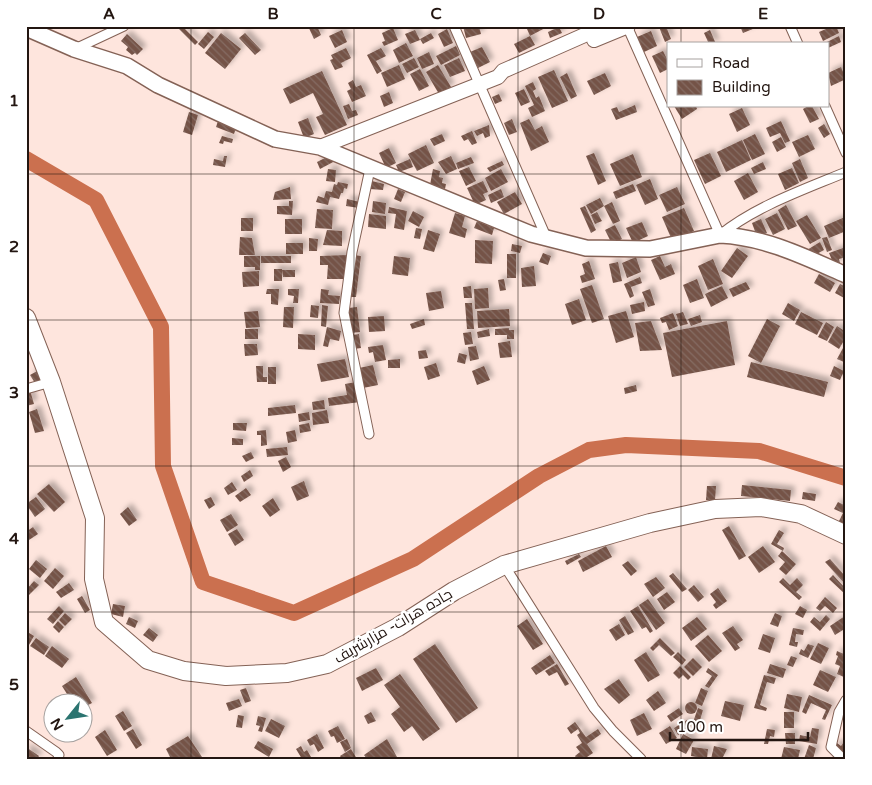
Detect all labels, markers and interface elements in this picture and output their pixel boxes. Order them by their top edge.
text: A [103,4,115,24]
text: B [267,4,279,24]
text: C [430,4,442,24]
text: D [593,4,605,24]
text: E [758,4,768,24]
legend [667,42,830,108]
text: Road [712,54,750,72]
text: Building [712,78,771,96]
text: 1 [9,91,19,111]
text: 2 [9,237,19,257]
text: 3 [9,383,19,403]
text: 4 [9,529,19,549]
street label: جاده هرات- مزارشریف [331,585,455,667]
text: 5 [9,675,19,695]
north arrow [42,692,92,742]
scale bar [670,710,807,742]
text: N [47,715,67,733]
text: 100 m [677,718,723,736]

